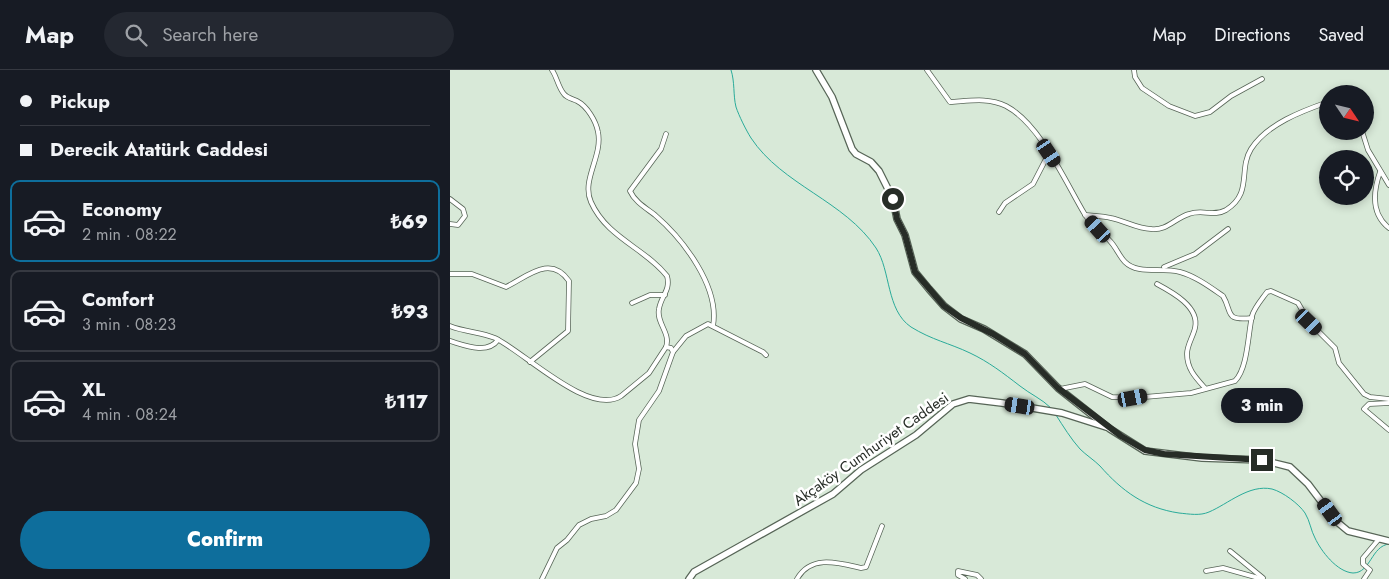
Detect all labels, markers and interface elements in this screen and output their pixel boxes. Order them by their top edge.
search box [104,12,454,57]
text: Map [25,17,74,52]
icon: search [122,21,150,49]
text: Search here [162,21,258,48]
text: Map [1153,22,1186,48]
text: Directions [1214,22,1290,48]
text: Saved [1318,22,1364,48]
north arrow [1319,85,1374,140]
map controls [1319,85,1374,205]
text: Pickup [50,88,110,115]
text: Derecik Atatürk Caddesi [50,136,268,163]
car [1034,136,1063,170]
button: locate [1319,150,1374,205]
route start [882,188,904,210]
text: Economy [82,196,162,223]
icon: car [22,199,67,244]
text: ₺69 [391,208,428,235]
car [1082,213,1113,245]
text: 2 min · 08:22 [82,223,177,246]
text: Comfort [82,286,154,313]
icon: car [22,289,67,334]
text: ₺93 [392,298,428,325]
car [1293,306,1325,338]
text: 3 min · 08:23 [82,313,176,336]
text: XL [82,376,105,403]
icon: car [22,379,67,424]
street label: Akçaköy Cumhuriyet Caddesi [789,387,953,511]
text: ₺117 [385,388,428,415]
car [1116,388,1149,408]
callout: 3 min [1221,388,1303,422]
text: 3 min [1241,394,1283,417]
car [1004,396,1035,416]
text: 4 min · 08:24 [82,403,177,426]
route end [1251,449,1273,471]
car [1315,495,1344,529]
button: Confirm [20,511,430,569]

